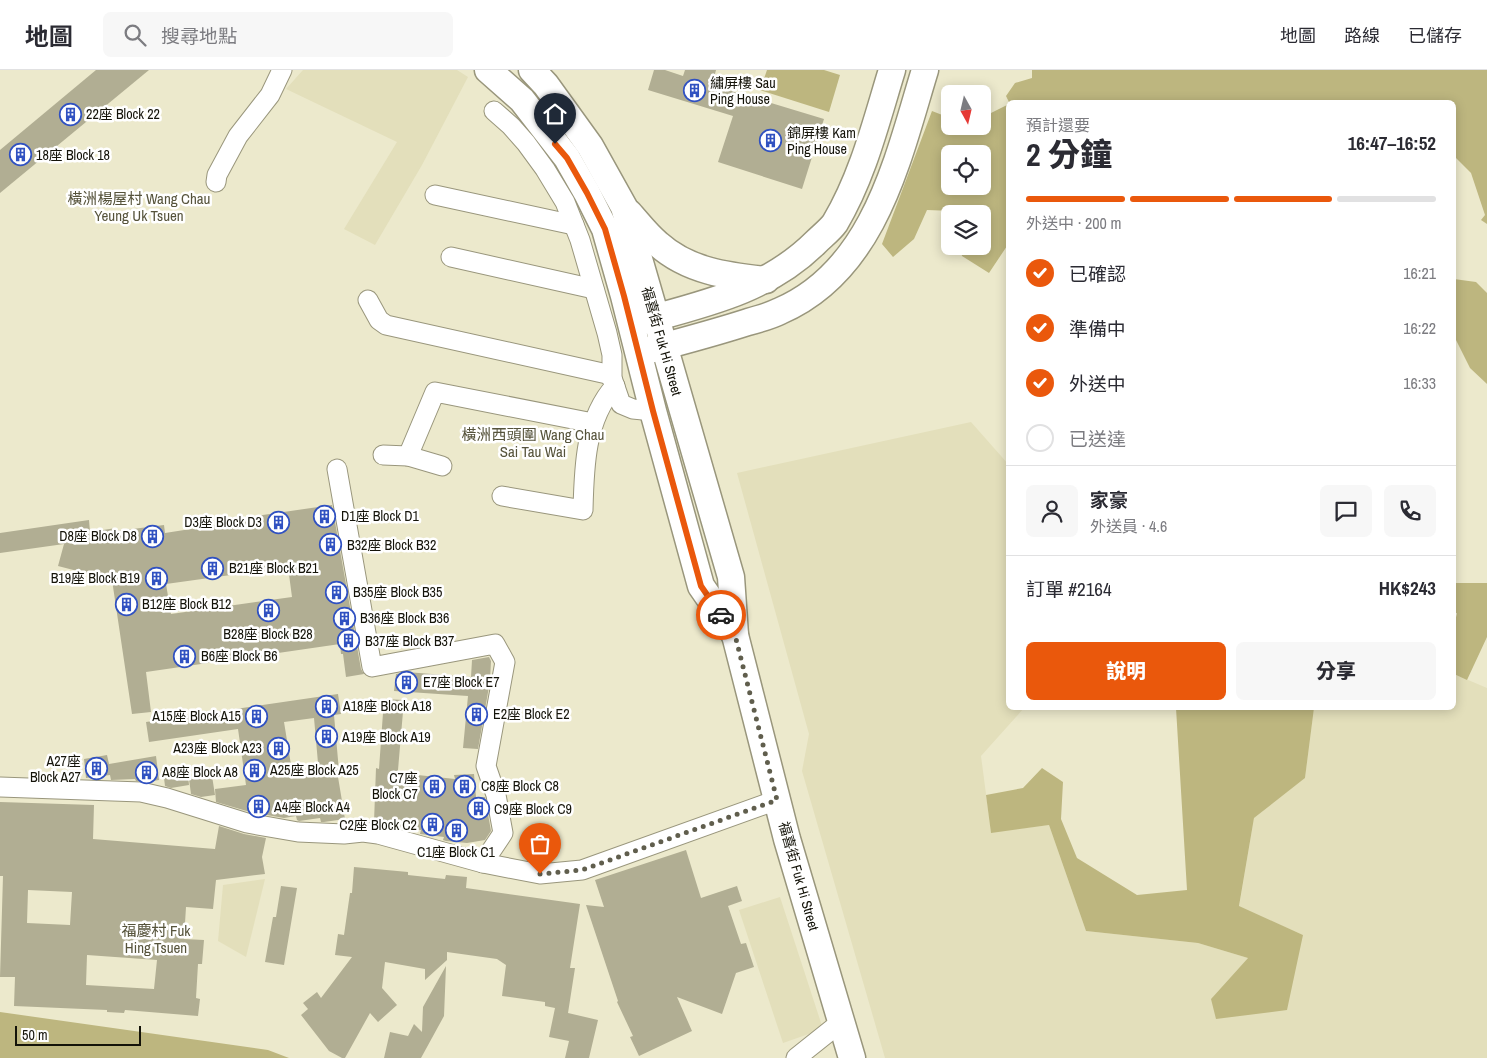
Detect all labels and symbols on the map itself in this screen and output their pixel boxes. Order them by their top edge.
place label: 繡屏樓 Sau Ping House [710,74,776,108]
building icon: 繡屏樓 Sau Ping House [682,79,706,103]
north arrow [941,85,991,135]
pin [534,93,576,144]
building icon: 22座 Block 22 [58,102,82,126]
place label: 22座 Block 22 [86,105,160,123]
place label: 錦屏樓 Kam Ping House [787,124,856,158]
building icon: 錦屏樓 Kam Ping House [759,129,783,153]
building icon: 18座 Block 18 [8,143,32,167]
place label: 18座 Block 18 [36,146,110,164]
district label: 橫洲楊屋村 Wang Chau Yeung Uk Tsuen [68,188,210,226]
street label: 福喜街 Fuk Hi Street [638,284,686,398]
district label: 橫洲西頭圍 Wang Chau Sai Tau Wai [462,424,604,462]
building icon: D1座 Block D1 [313,504,337,528]
place label: D1座 Block D1 [341,507,419,525]
building icon: D3座 Block D3 [266,510,290,534]
place label: D3座 Block D3 [184,513,262,531]
building icon: D8座 Block D8 [141,524,165,548]
place label: D8座 Block D8 [59,527,137,545]
building icon: B32座 Block B32 [319,533,343,557]
place label: B32座 Block B32 [347,536,436,554]
building icon: B21座 Block B21 [201,556,225,580]
place label: B21座 Block B21 [229,559,319,577]
building icon: B19座 Block B19 [144,566,168,590]
place label: B19座 Block B19 [51,569,140,587]
building icon: B35座 Block B35 [325,580,349,604]
place label: B35座 Block B35 [353,583,442,601]
courier [696,590,746,640]
building icon: B12座 Block B12 [114,592,138,616]
place label: B12座 Block B12 [142,595,231,613]
building icon: B28座 Block B28 [256,599,280,623]
building icon: B36座 Block B36 [332,606,356,630]
place label: B36座 Block B36 [360,609,449,627]
place label: B28座 Block B28 [223,625,313,643]
building icon: B37座 Block B37 [337,629,361,653]
place label: B37座 Block B37 [365,632,454,650]
building icon: B6座 Block B6 [173,644,197,668]
place label: B6座 Block B6 [201,647,278,665]
building icon: E7座 Block E7 [395,670,419,694]
place label: E7座 Block E7 [423,673,500,691]
building icon: A18座 Block A18 [315,694,339,718]
place label: A18座 Block A18 [342,697,432,715]
building icon: E2座 Block E2 [465,702,489,726]
building icon: A15座 Block A15 [245,704,269,728]
place label: E2座 Block E2 [493,705,570,723]
place label: A15座 Block A15 [151,707,241,725]
building icon: A19座 Block A19 [314,725,338,749]
place label: A19座 Block A19 [341,728,431,746]
building icon: A23座 Block A23 [266,736,290,760]
place label: A23座 Block A23 [172,739,262,757]
place label: A27座 Block A27 [30,752,81,786]
building icon: A27座 Block A27 [85,757,109,781]
building icon: A25座 Block A25 [242,758,266,782]
building icon: A8座 Block A8 [134,760,158,784]
place label: A25座 Block A25 [269,761,359,779]
place label: A8座 Block A8 [161,763,238,781]
place label: C7座 Block C7 [372,769,418,803]
building icon: C7座 Block C7 [422,774,446,798]
building icon: C8座 Block C8 [453,774,477,798]
place label: C8座 Block C8 [481,777,559,795]
building icon: A4座 Block A4 [246,795,270,819]
building icon: C9座 Block C9 [466,797,490,821]
place label: A4座 Block A4 [273,798,351,816]
place label: C9座 Block C9 [494,800,572,818]
building icon: C2座 Block C2 [421,813,445,837]
place label: C2座 Block C2 [339,816,417,834]
building icon: C1座 Block C1 [444,818,468,842]
street label: 福喜街 Fuk Hi Street [775,819,823,933]
pin [519,823,561,874]
place label: C1座 Block C1 [417,843,496,861]
district label: 福慶村 Fuk Hing Tsuen [122,920,191,958]
scale bar [15,1023,141,1046]

